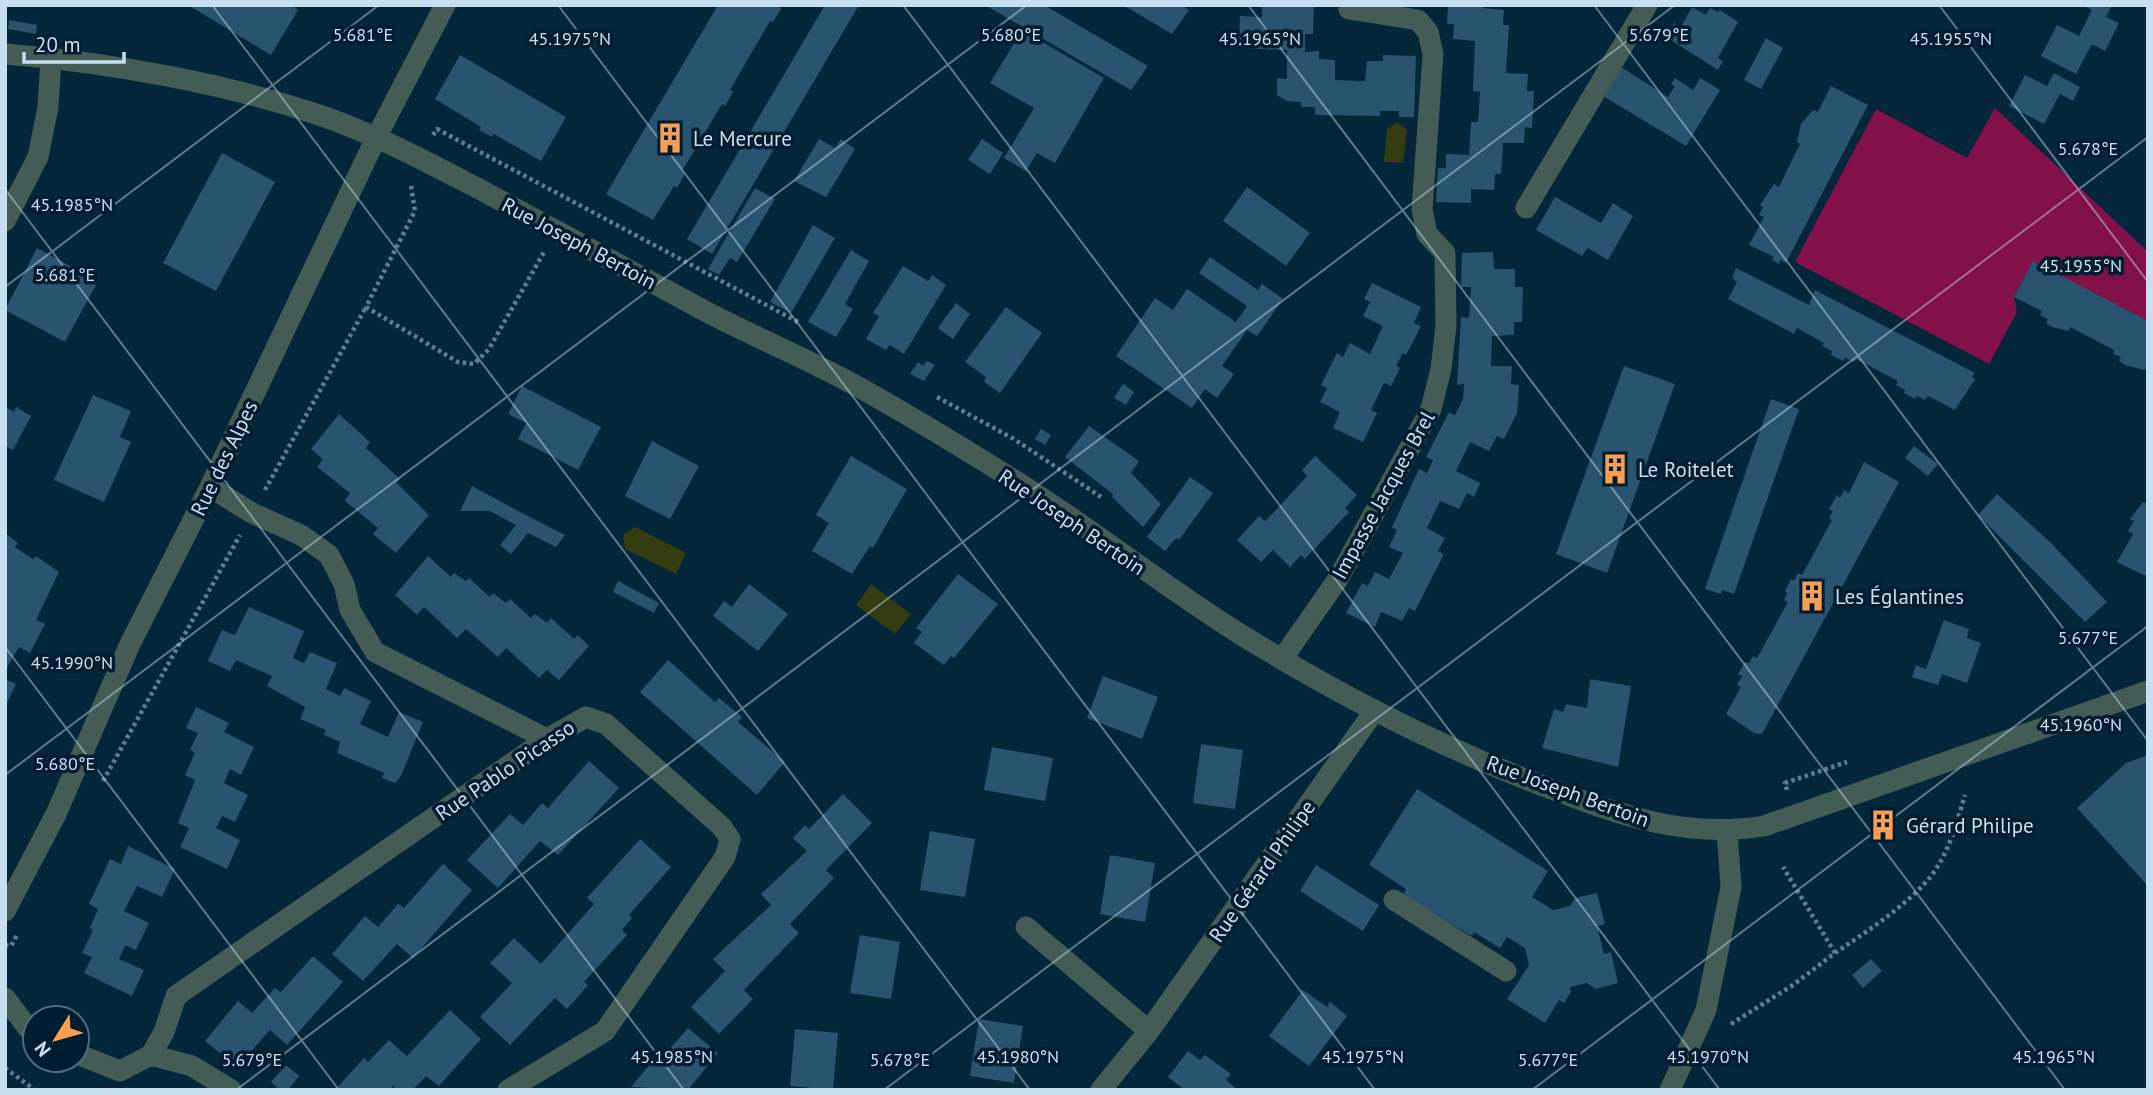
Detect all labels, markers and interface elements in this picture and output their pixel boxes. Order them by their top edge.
scale bar [24,21,124,65]
text: 5.681°E [333,23,393,46]
text: 5.680°E [981,23,1041,46]
text: 5.679°E [1629,23,1689,46]
text: 45.1975°N [529,27,611,50]
text: 45.1965°N [1219,27,1301,50]
text: 45.1955°N [1910,27,1992,50]
text: 20 m [35,31,81,58]
building icon: Le Mercure [653,121,687,155]
place label: Le Mercure [693,125,792,152]
text: 5.678°E [2058,137,2118,160]
street label: Rue Joseph Bertoin [497,191,661,295]
text: 45.1985°N [31,193,113,216]
text: 45.1955°N [2040,254,2122,277]
text: 5.681°E [35,263,95,286]
street label: Rue des Alpes [184,396,264,520]
street label: Impasse Jacques Brel [1326,406,1440,584]
building icon: Le Roitelet [1598,452,1632,486]
place label: Le Roitelet [1638,456,1734,483]
street label: Rue Joseph Bertoin [993,463,1151,581]
building icon: Les Églantines [1795,579,1829,613]
place label: Les Églantines [1835,583,1964,610]
text: 5.677°E [2058,626,2118,649]
text: 45.1990°N [31,651,113,674]
text: 45.1960°N [2040,713,2122,736]
street label: Rue Pablo Picasso [430,714,580,826]
street label: Rue Joseph Bertoin [1483,749,1653,833]
text: 5.680°E [35,752,95,775]
street label: Rue Gérard Philipe [1203,795,1321,947]
building icon: Gérard Philipe [1866,808,1900,842]
place label: Gérard Philipe [1906,812,2034,839]
north arrow [21,1004,91,1074]
text: N [29,1037,56,1061]
text: 45.1985°N [631,1045,713,1068]
text: 45.1980°N [977,1045,1059,1068]
text: 45.1975°N [1322,1045,1404,1068]
text: 45.1970°N [1667,1045,1749,1068]
text: 45.1965°N [2013,1045,2095,1068]
text: 5.679°E [222,1048,282,1071]
text: 5.678°E [870,1048,930,1071]
text: 5.677°E [1518,1048,1578,1071]

